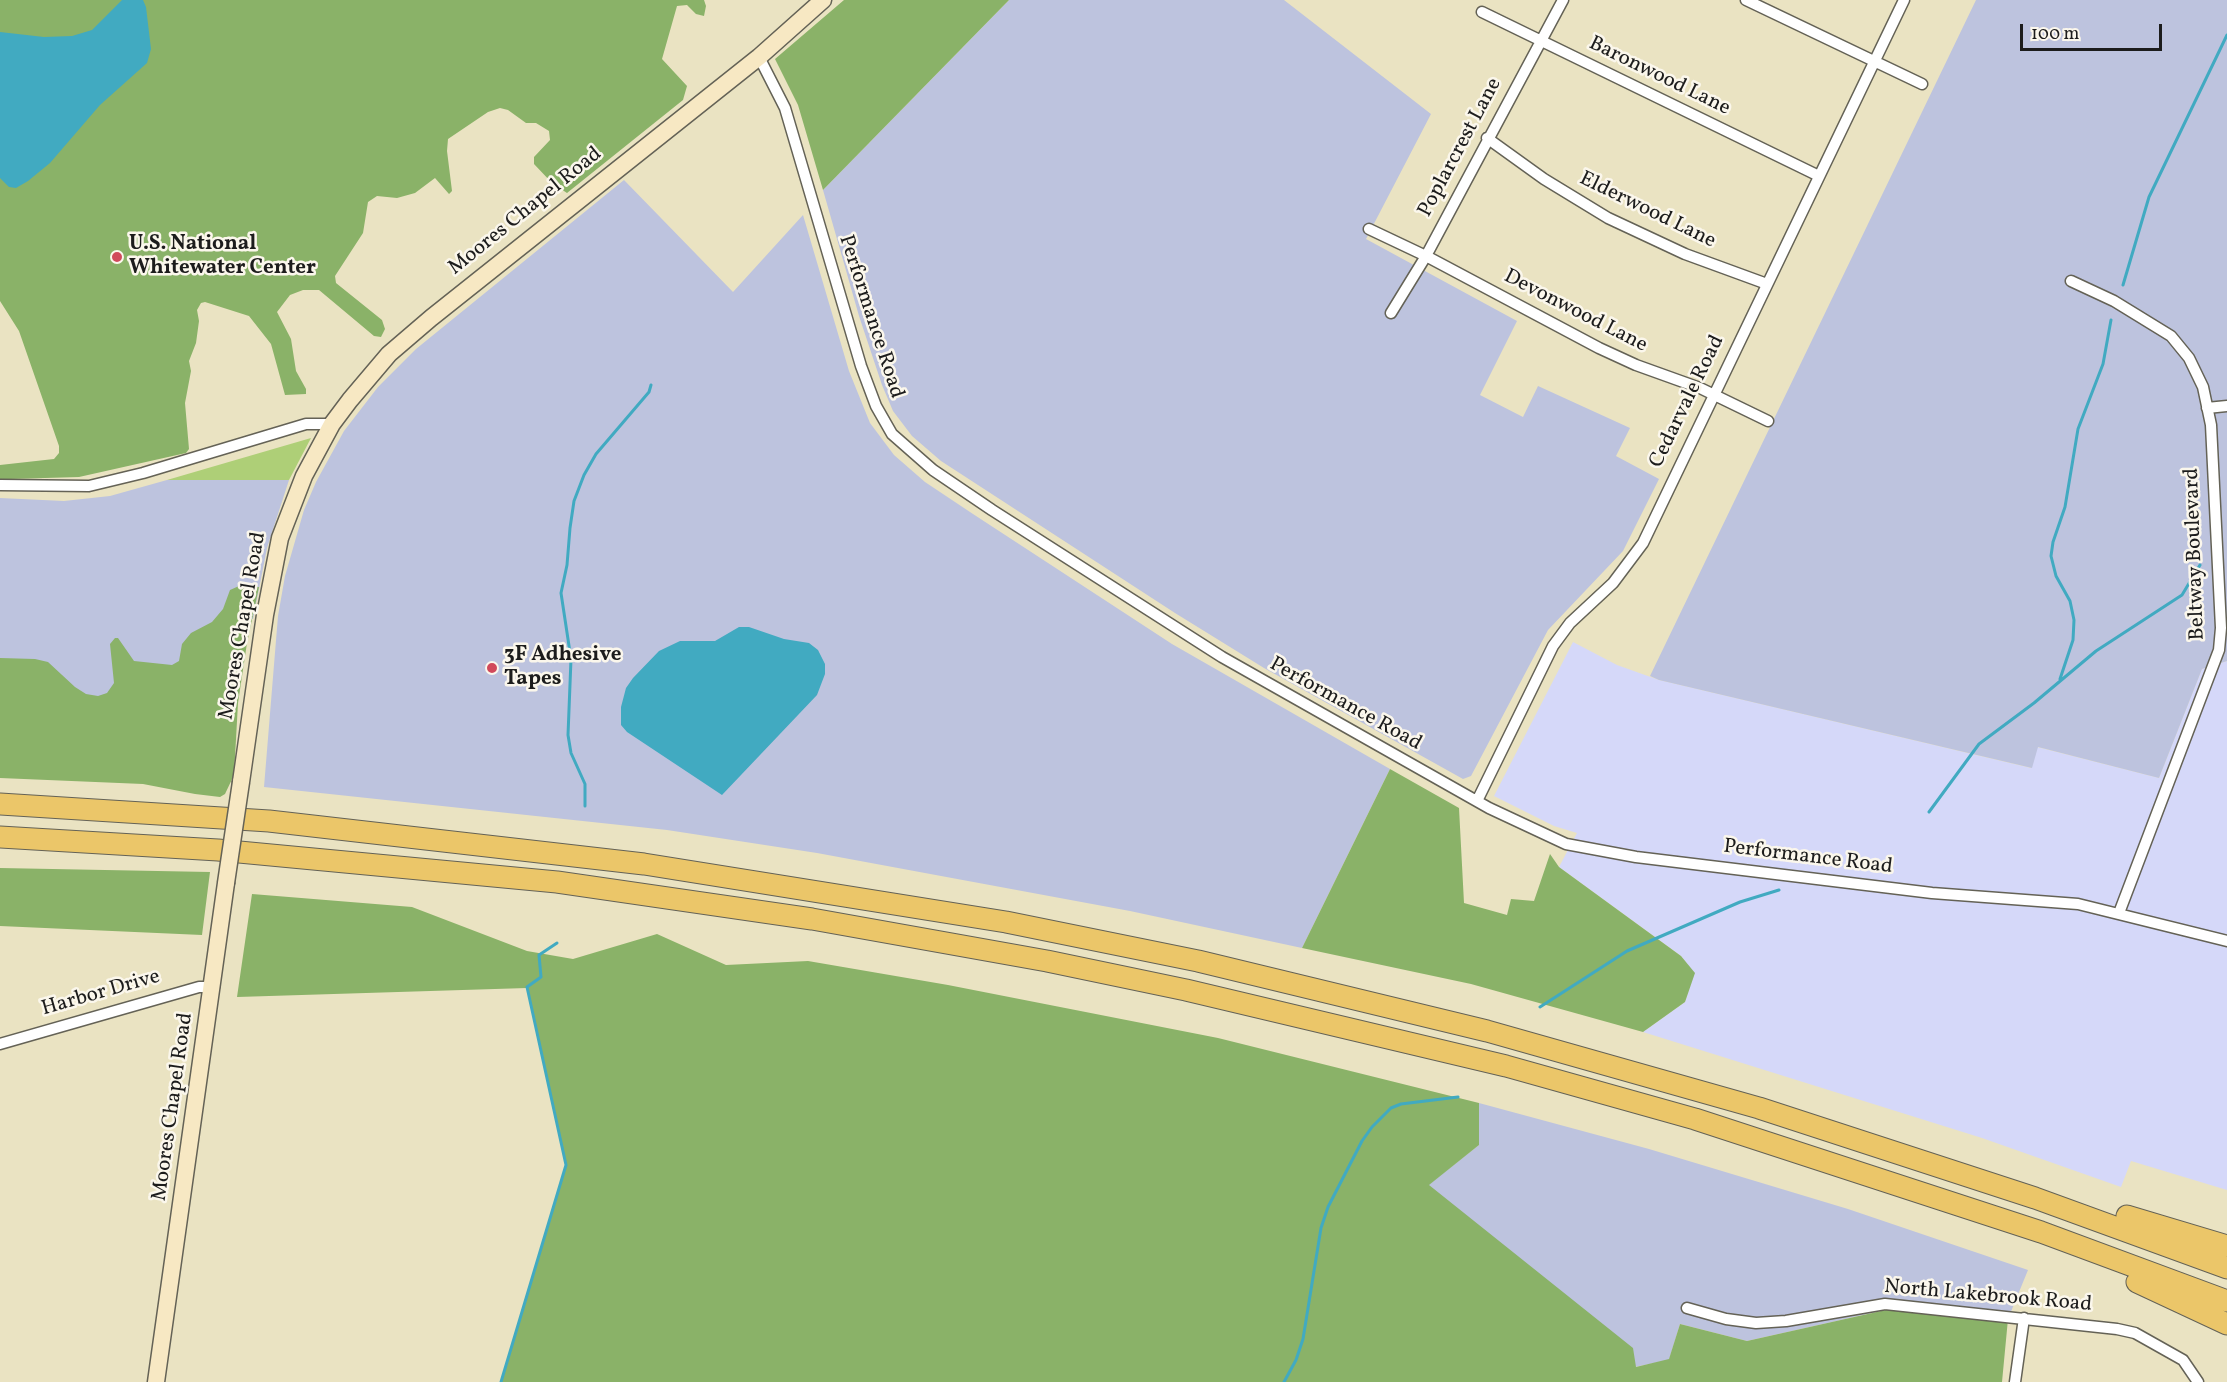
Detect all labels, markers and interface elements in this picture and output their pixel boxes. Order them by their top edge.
scale bar [2023,12,2166,50]
text: 100 m [2031,22,2080,47]
street label: Baronwood Lane [1584,32,1734,122]
street label: Poplarcrest Lane [1414,74,1508,222]
street label: Moores Chapel Road [444,142,608,282]
street label: Elderwood Lane [1575,167,1719,255]
place label: U.S. National Whitewater Center [129,232,316,282]
street label: Performance Road [832,232,908,402]
marker: U.S. National Whitewater Center [110,250,124,264]
street label: Devonwood Lane [1499,265,1651,359]
street label: Cedarvale Road [1645,332,1731,472]
street label: Beltway Boulevard [2180,467,2212,641]
street label: Moores Chapel Road [215,530,273,722]
place label: 3F Adhesive Tapes [504,643,622,693]
street label: Performance Road [1264,653,1426,757]
marker: 3F Adhesive Tapes [485,661,499,675]
street label: Performance Road [1722,835,1894,881]
street label: Harbor Drive [39,965,163,1023]
street label: Moores Chapel Road [148,1011,200,1203]
street label: North Lakebrook Road [1883,1275,2093,1319]

